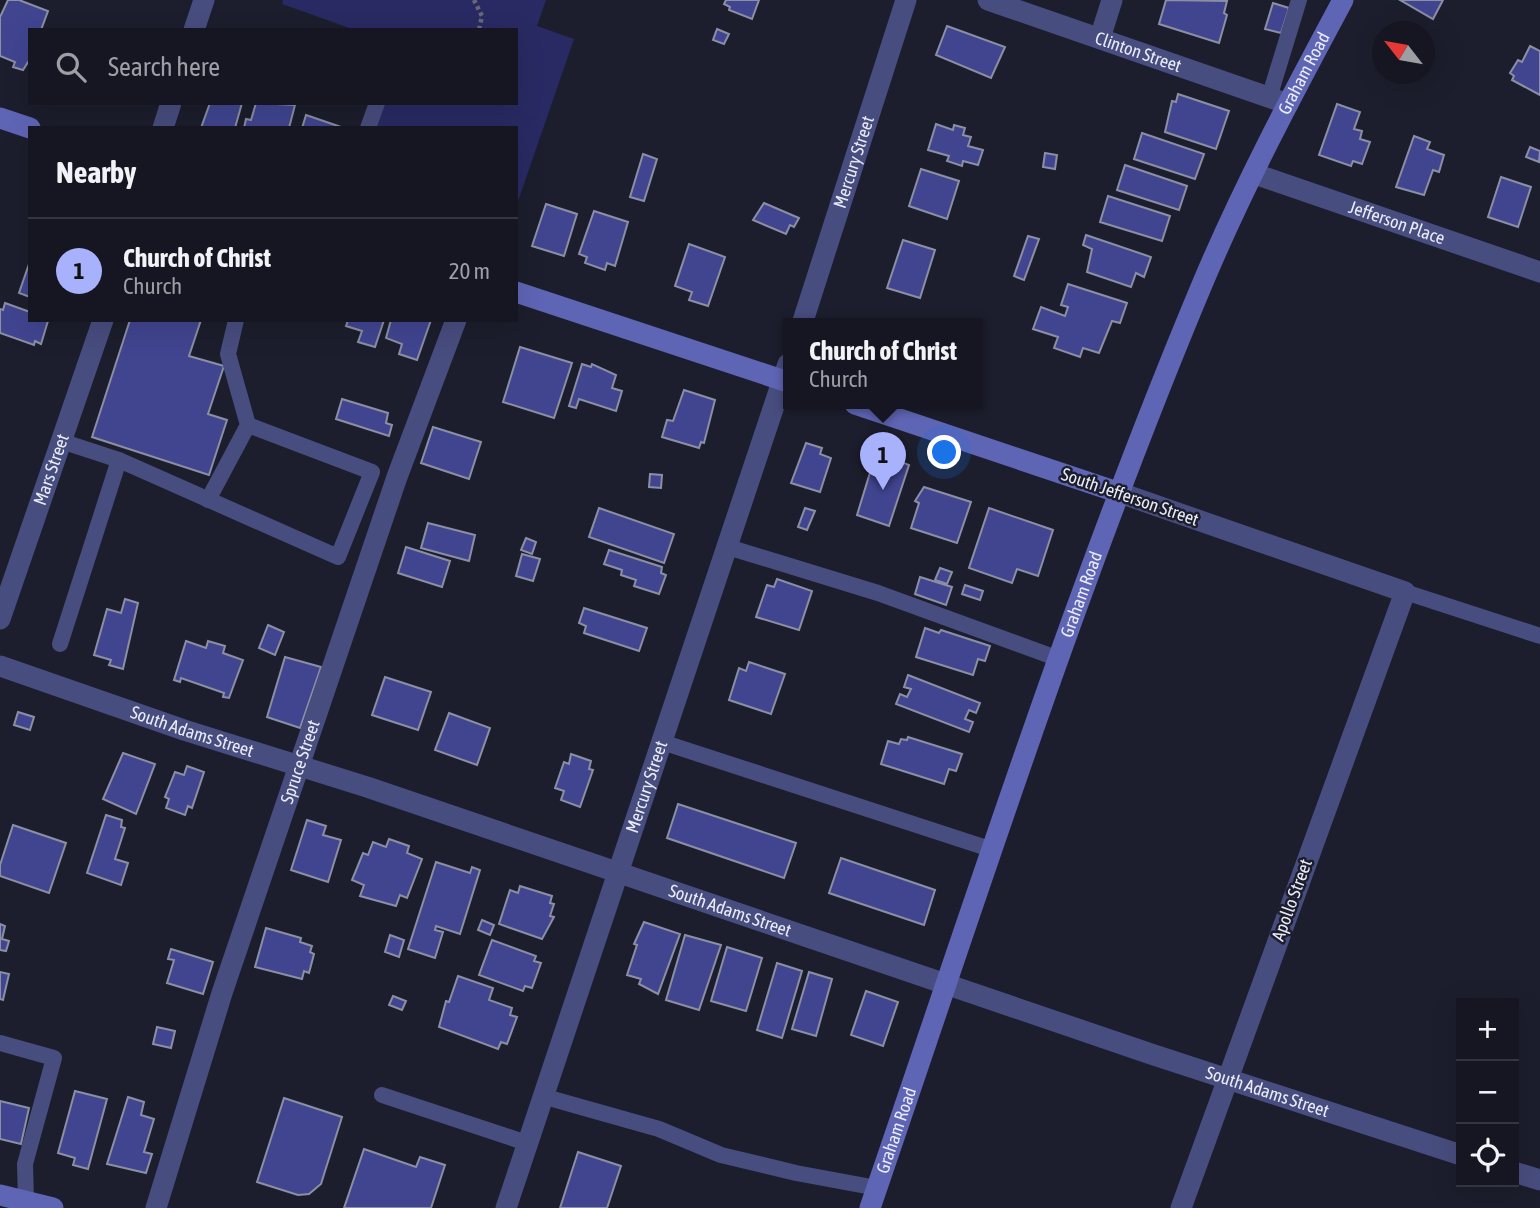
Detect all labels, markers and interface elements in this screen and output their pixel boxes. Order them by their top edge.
north arrow [1372,21,1435,84]
street label: Clinton Street [1092,27,1184,76]
search box [28,28,518,105]
street label: Graham Road [1273,28,1334,118]
icon: search [52,48,90,86]
text: Search here [108,52,220,82]
street label: Mercury Street [829,113,878,211]
text: Nearby [56,155,136,189]
street label: Jefferson Place [1346,196,1448,249]
text: Church of Christ [123,243,271,273]
text: 1 [74,258,84,284]
text: 20 m [449,258,490,284]
text: Church [123,273,182,299]
popup [783,318,983,409]
text: Church of Christ [809,336,957,366]
text: Church [809,366,868,392]
street label: Mars Street [29,431,73,508]
pin: 1 [860,432,906,490]
your location [927,435,961,469]
street label: South Jefferson Street [1059,463,1202,530]
street label: Graham Road [1056,548,1106,640]
street label: South Adams Street [128,701,256,761]
street label: Spruce Street [276,717,324,806]
street label: Mercury Street [621,738,671,835]
street label: Apollo Street [1267,856,1316,944]
street label: South Adams Street [666,880,794,941]
map controls [1456,998,1519,1187]
button: + [1456,998,1519,1061]
button: − [1456,1061,1519,1124]
street label: South Adams Street [1203,1062,1332,1121]
street label: Graham Road [872,1084,920,1176]
button: locate [1456,1124,1519,1187]

